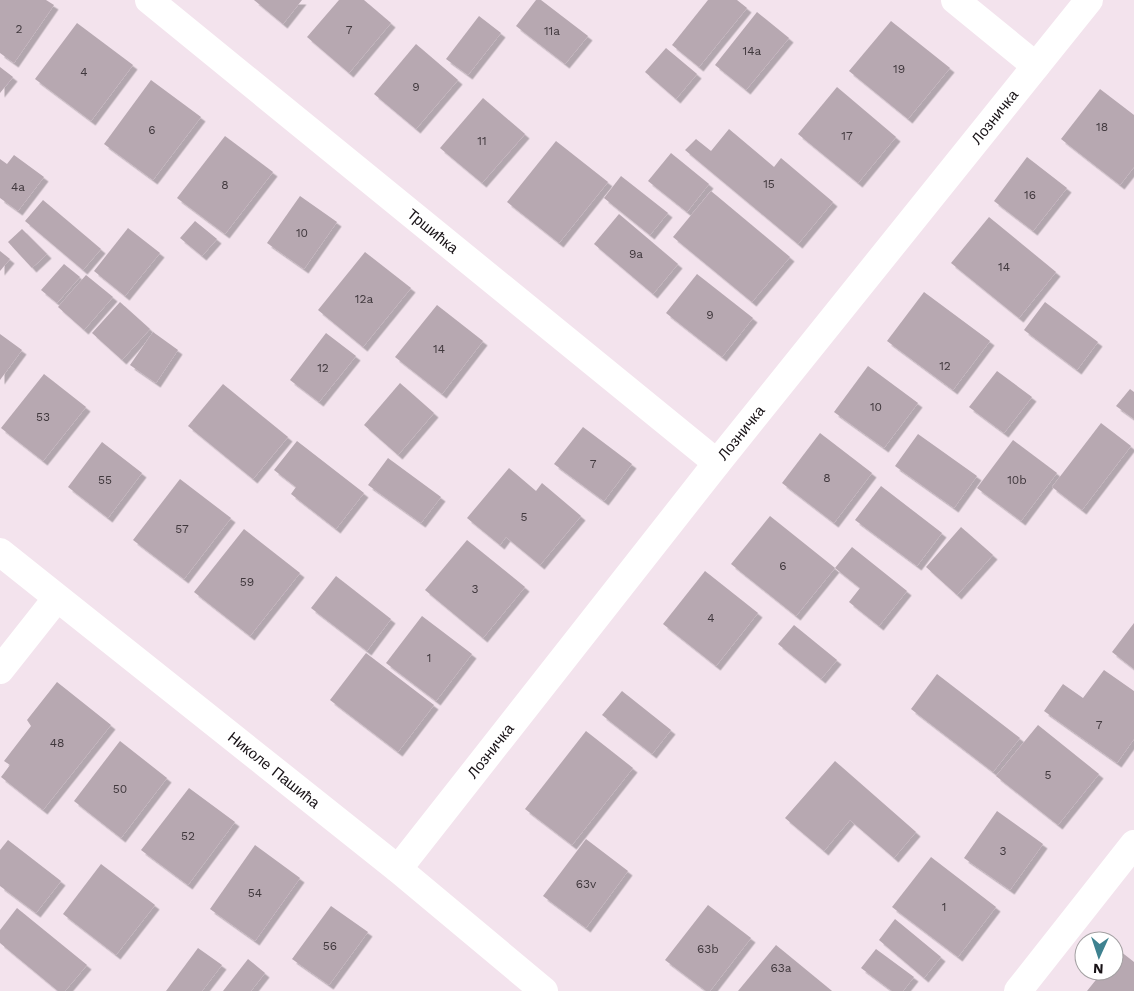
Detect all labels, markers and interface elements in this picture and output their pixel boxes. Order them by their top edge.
house number: 2 [16,22,23,36]
house number: 7 [346,23,353,37]
house number: 11a [544,24,560,38]
house number: 14a [743,44,762,58]
house number: 19 [893,62,905,76]
house number: 4 [80,65,88,79]
house number: 9 [412,80,420,94]
street label: Лозничка [968,86,1023,148]
house number: 18 [1096,120,1108,134]
house number: 6 [148,123,156,137]
house number: 17 [841,129,853,143]
house number: 11 [477,134,487,148]
house number: 15 [763,177,775,191]
house number: 8 [221,178,229,192]
house number: 4a [11,180,25,194]
house number: 16 [1024,188,1036,202]
street label: Тршићка [403,205,462,258]
house number: 10 [296,226,308,240]
house number: 9a [629,247,643,261]
house number: 14 [998,260,1010,274]
house number: 12a [355,292,373,306]
house number: 9 [706,308,714,322]
house number: 14 [433,342,445,356]
house number: 12 [939,359,951,373]
house number: 12 [317,361,329,375]
house number: 10 [870,400,882,414]
street label: Лозничка [714,401,769,464]
house number: 53 [36,410,50,424]
house number: 7 [590,457,597,471]
house number: 8 [823,471,831,485]
house number: 55 [98,473,112,487]
house number: 10b [1007,473,1027,487]
house number: 5 [521,510,528,524]
house number: 57 [175,522,189,536]
house number: 6 [779,559,787,573]
house number: 59 [240,575,254,589]
house number: 3 [472,582,479,596]
house number: 4 [707,611,715,625]
house number: 1 [427,651,431,665]
house number: 7 [1096,718,1103,732]
street label: Лозничка [464,720,518,782]
street label: Николе Пашића [224,728,324,813]
house number: 48 [50,736,64,750]
house number: 5 [1045,768,1052,782]
house number: 50 [113,782,127,796]
house number: 52 [181,829,195,843]
house number: 3 [1000,844,1007,858]
house number: 63v [576,877,597,891]
house number: 54 [248,886,262,900]
house number: 1 [942,900,946,914]
north arrow [1074,931,1124,981]
house number: 56 [323,939,337,953]
house number: 63b [697,942,719,956]
house number: 63a [770,961,792,975]
text: N [1093,961,1104,977]

